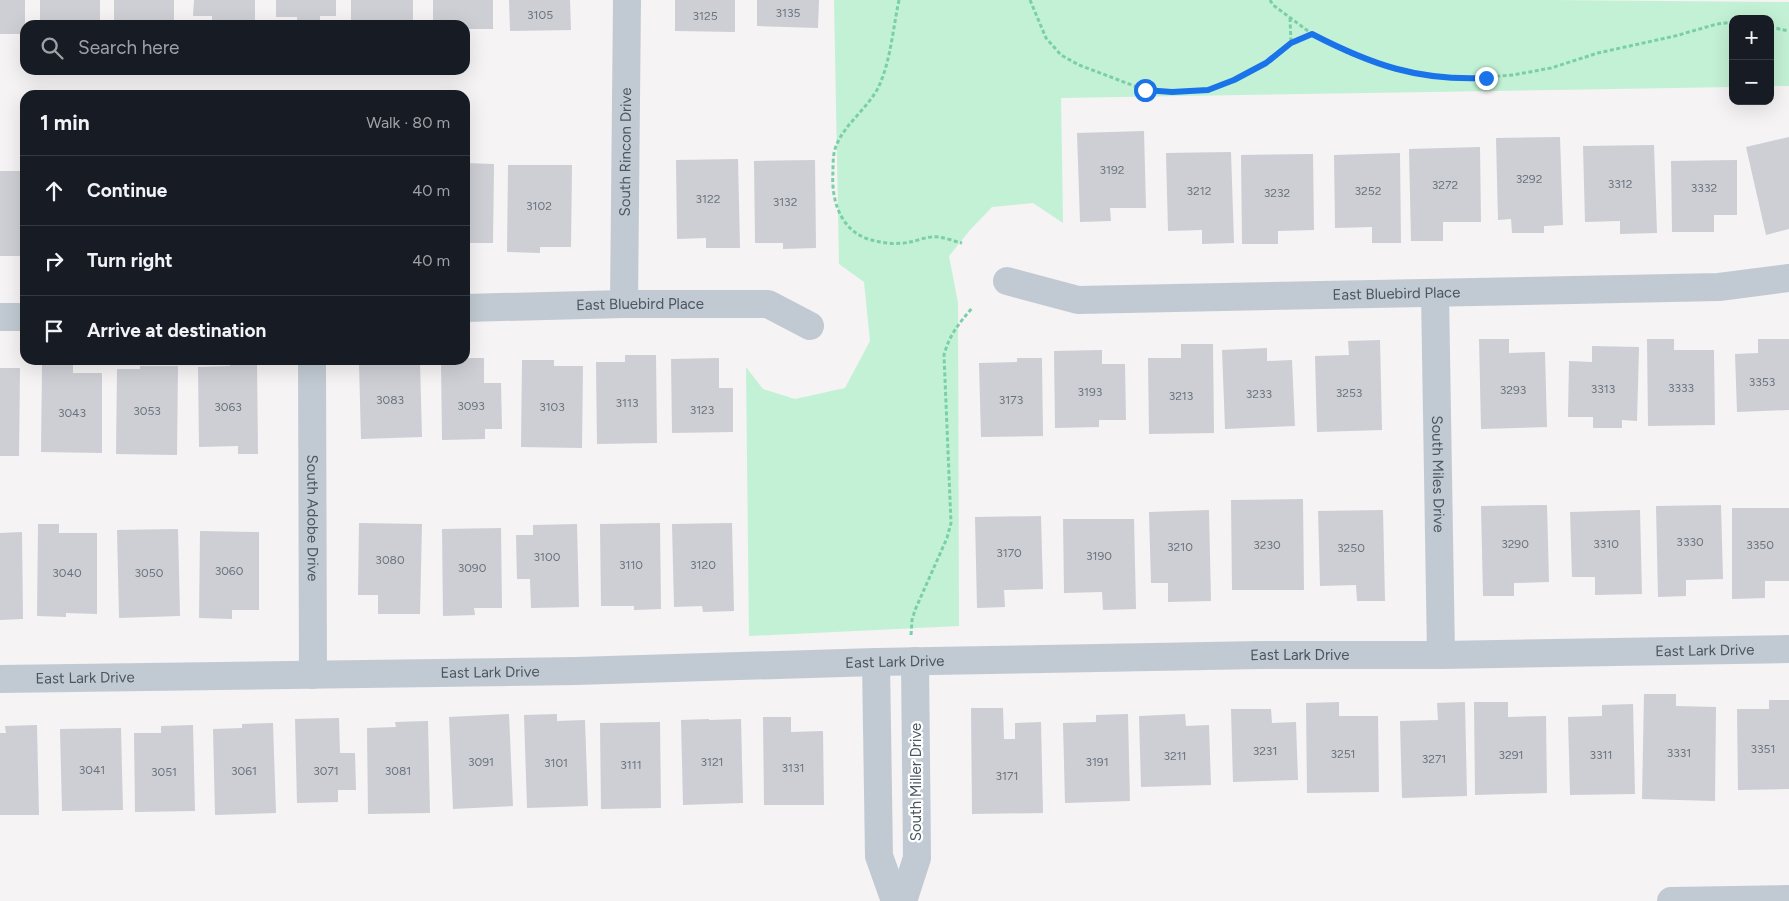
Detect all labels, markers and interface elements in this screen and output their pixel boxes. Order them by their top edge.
house number: 3135 [776,6,801,20]
house number: 3105 [527,8,553,22]
house number: 3125 [692,9,718,23]
map controls [1729,15,1774,105]
button: + [1729,15,1774,60]
search box [20,20,470,75]
icon: search [38,34,66,62]
text: Search here [78,36,180,59]
button: − [1729,60,1774,105]
route end [1475,67,1498,90]
route start [1134,79,1157,102]
street label: South Rincon Drive [616,87,635,217]
text: 1 min [40,110,90,135]
text: Walk · 80 m [366,113,450,132]
house number: 3192 [1100,163,1124,177]
house number: 3292 [1516,172,1542,186]
icon: ahead [40,177,68,205]
house number: 3312 [1608,177,1632,191]
house number: 3272 [1432,178,1458,192]
text: Continue [87,179,167,202]
text: 40 m [412,181,450,200]
house number: 3332 [1691,181,1717,195]
house number: 3212 [1187,184,1211,198]
house number: 3252 [1355,184,1381,198]
house number: 3232 [1264,186,1290,200]
house number: 3122 [696,192,720,206]
house number: 3132 [773,195,797,209]
house number: 3102 [526,199,552,213]
icon: right [40,247,68,275]
text: Turn right [87,249,173,272]
text: 40 m [412,251,450,270]
street label: East Bluebird Place [1332,283,1461,304]
street label: East Bluebird Place [576,295,704,314]
icon: arrive [40,317,68,345]
text: Arrive at destination [87,319,266,342]
house number: 3353 [1749,375,1775,389]
house number: 3333 [1668,381,1694,395]
house number: 3313 [1591,382,1615,396]
house number: 3293 [1500,383,1526,397]
house number: 3193 [1078,385,1102,399]
house number: 3253 [1336,386,1362,400]
house number: 3233 [1246,387,1272,401]
house number: 3213 [1169,389,1193,403]
house number: 3083 [376,393,404,407]
house number: 3173 [999,393,1023,407]
house number: 3113 [616,396,638,410]
house number: 3093 [457,399,485,413]
house number: 3063 [214,400,242,414]
house number: 3103 [539,400,565,414]
house number: 3123 [690,403,714,417]
house number: 3053 [133,404,161,418]
house number: 3043 [58,406,86,420]
street label: South Miles Drive [1428,415,1448,533]
street label: South Adobe Drive [303,454,322,582]
house number: 3330 [1676,535,1704,549]
house number: 3290 [1501,537,1529,551]
house number: 3310 [1593,537,1619,551]
house number: 3230 [1253,538,1281,552]
house number: 3350 [1746,538,1774,552]
house number: 3210 [1167,540,1193,554]
house number: 3250 [1337,541,1365,555]
house number: 3170 [996,546,1022,560]
house number: 3190 [1086,549,1112,563]
house number: 3100 [534,550,561,564]
house number: 3080 [375,553,405,567]
house number: 3110 [619,558,643,572]
house number: 3120 [690,558,716,572]
house number: 3090 [458,561,487,575]
house number: 3060 [215,564,244,578]
house number: 3040 [52,566,82,580]
house number: 3050 [135,566,164,580]
street label: East Lark Drive [1655,641,1754,660]
street label: East Lark Drive [1250,646,1349,664]
street label: East Lark Drive [845,652,945,672]
street label: East Lark Drive [440,663,540,682]
street label: East Lark Drive [35,668,135,688]
street label: South Miller Drive [907,723,925,841]
house number: 3351 [1751,742,1775,756]
house number: 3231 [1253,744,1277,758]
house number: 3331 [1667,746,1691,760]
house number: 3251 [1330,747,1356,761]
house number: 3291 [1499,748,1523,762]
house number: 3311 [1590,748,1612,762]
house number: 3211 [1163,749,1187,763]
house number: 3271 [1422,752,1446,766]
house number: 3091 [468,755,494,769]
house number: 3121 [700,755,724,769]
house number: 3191 [1085,755,1109,769]
house number: 3101 [544,756,568,770]
house number: 3111 [620,758,642,772]
house number: 3131 [782,761,804,775]
house number: 3041 [79,763,105,777]
house number: 3061 [231,764,257,778]
house number: 3071 [313,764,339,778]
house number: 3081 [385,764,411,778]
house number: 3051 [151,765,177,779]
house number: 3171 [996,769,1018,783]

